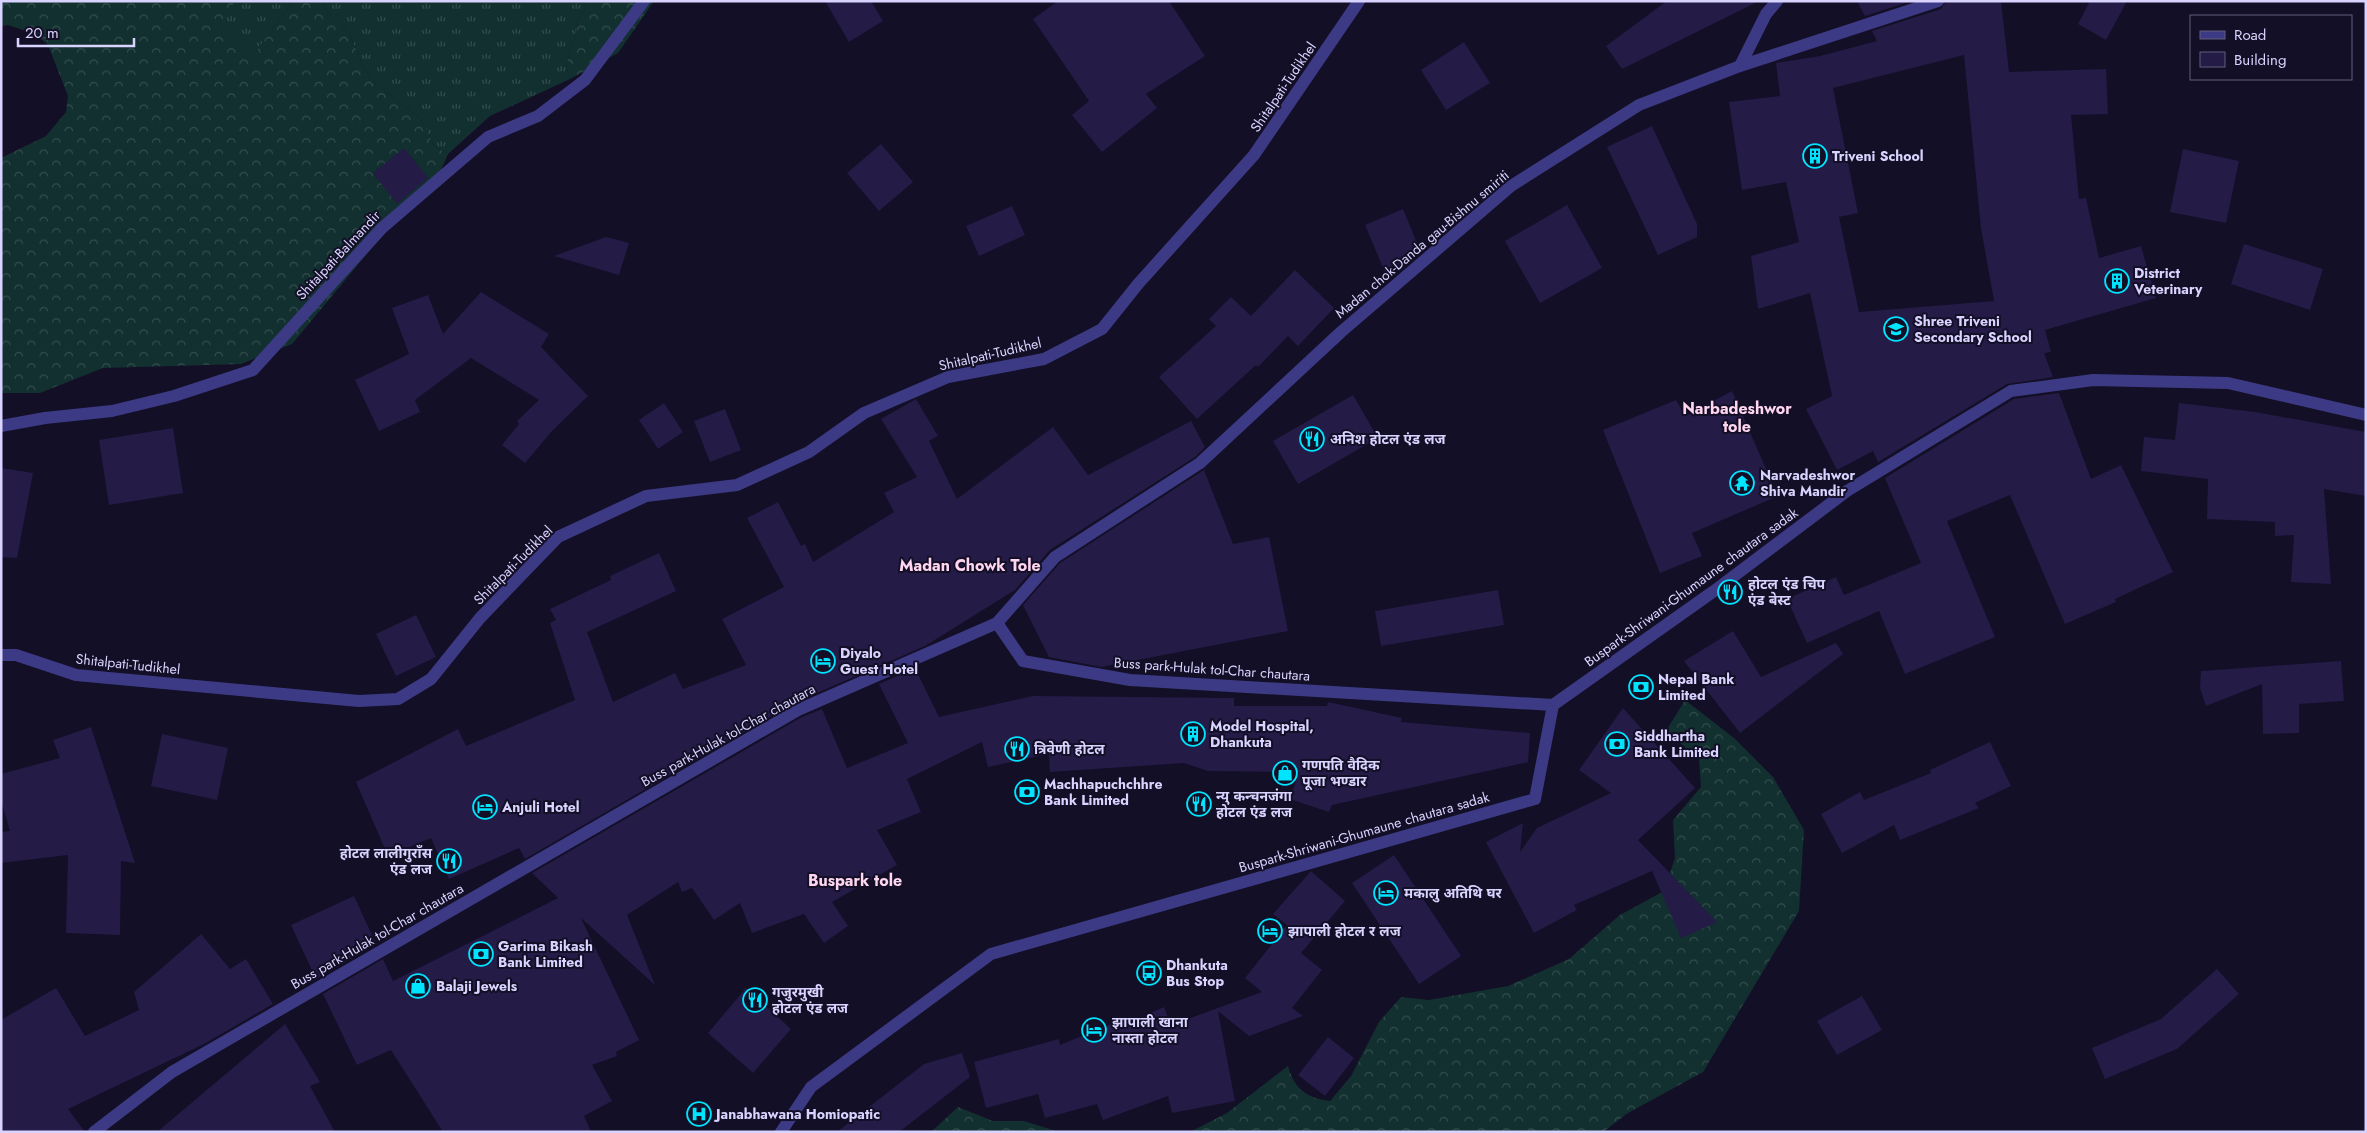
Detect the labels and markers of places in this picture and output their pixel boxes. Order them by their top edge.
building icon: Triveni School [1802,143,1828,169]
place label: Triveni School [1832,146,1924,166]
place label: District Veterinary [2133,263,2203,299]
building icon: District Veterinary [2104,268,2130,294]
place label: Shree Triveni Secondary School [1914,311,2032,347]
school or university icon: Shree Triveni Secondary School [1883,316,1909,342]
restaurant icon: अनिश होटल एंड लज [1299,426,1325,452]
place label: अनिश होटल एंड लज [1330,429,1447,449]
place label: Narvadeshwor Shiva Mandir [1760,465,1855,501]
temple icon: Narvadeshwor Shiva Mandir [1729,470,1755,496]
place label: होटल एंड चिप एंड बेस्ट [1748,574,1826,610]
restaurant icon: होटल एंड चिप एंड बेस्ट [1717,579,1743,605]
place label: Diyalo Guest Hotel [840,643,918,679]
hotel icon: Diyalo Guest Hotel [810,648,836,674]
place label: Nepal Bank Limited [1658,669,1734,705]
bank icon: Nepal Bank Limited [1628,674,1654,700]
place label: Model Hospital, Dhankuta [1210,716,1314,752]
building icon: Model Hospital, Dhankuta [1180,721,1206,747]
place label: Siddhartha Bank Limited [1634,726,1719,762]
bank icon: Siddhartha Bank Limited [1604,731,1630,757]
restaurant icon: त्रिवेणी होटल [1004,736,1030,762]
place label: त्रिवेणी होटल [1034,739,1105,759]
place label: गणपति वैदिक पूजा भण्डार [1302,755,1380,791]
shop icon: गणपति वैदिक पूजा भण्डार [1272,760,1298,786]
place label: Machhapuchchhre Bank Limited [1044,774,1162,810]
bank icon: Machhapuchchhre Bank Limited [1014,779,1040,805]
place label: न्यु कन्चनजंगा होटल एंड लज [1216,786,1293,822]
restaurant icon: न्यु कन्चनजंगा होटल एंड लज [1186,791,1212,817]
hotel icon: Anjuli Hotel [472,794,498,820]
place label: Anjuli Hotel [501,797,580,817]
place label: होटल लालीगुराँस एंड लज [340,843,433,879]
restaurant icon: होटल लालीगुराँस एंड लज [436,848,462,874]
hotel icon: मकालु अतिथि घर [1373,880,1399,906]
place label: मकालु अतिथि घर [1404,883,1502,903]
hotel icon: झापाली होटल र लज [1257,918,1283,944]
place label: झापाली होटल र लज [1288,921,1402,941]
place label: Garima Bikash Bank Limited [498,936,593,972]
bank icon: Garima Bikash Bank Limited [468,941,494,967]
place label: Dhankuta Bus Stop [1166,955,1228,991]
bus stop icon: Dhankuta Bus Stop [1136,960,1162,986]
shop icon: Balaji Jewels [405,973,431,999]
place label: Balaji Jewels [436,976,518,996]
place label: गजुरमुखी होटल एंड लज [772,982,849,1018]
restaurant icon: गजुरमुखी होटल एंड लज [742,987,768,1013]
place label: झापाली खाना नास्ता होटल [1112,1012,1189,1048]
hotel icon: झापाली खाना नास्ता होटल [1081,1017,1107,1043]
hospital icon: Janabhawana Homiopatic [686,1101,712,1127]
place label: Janabhawana Homiopatic [713,1104,880,1124]

